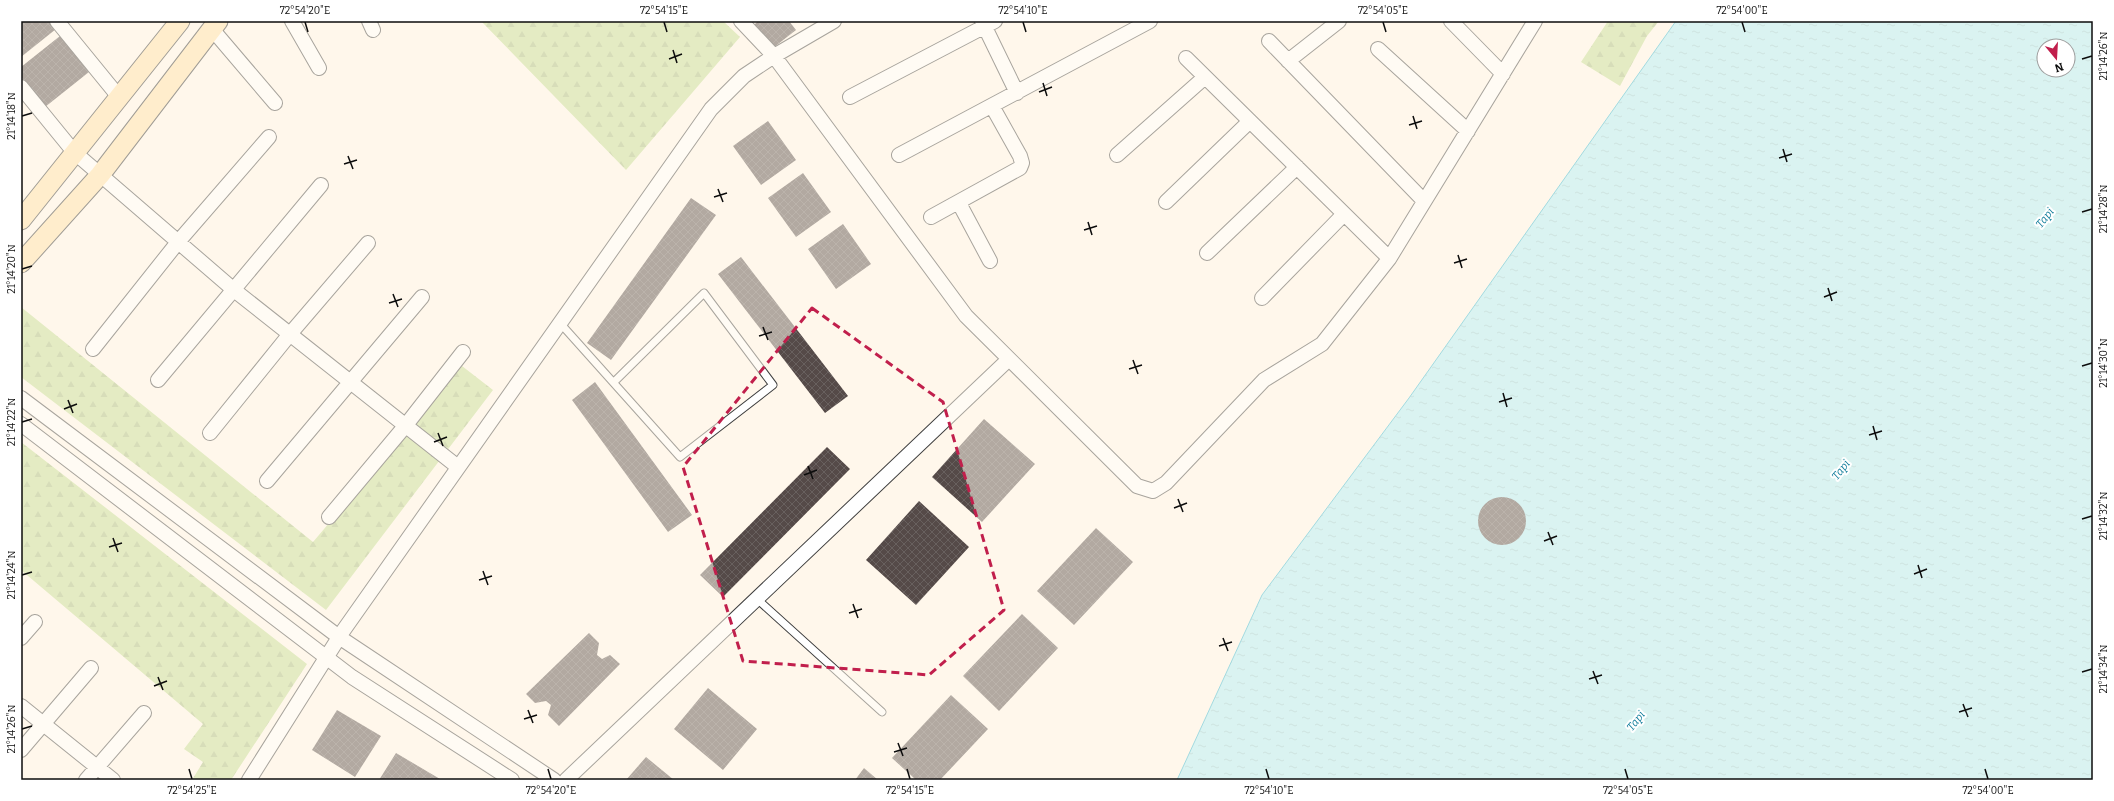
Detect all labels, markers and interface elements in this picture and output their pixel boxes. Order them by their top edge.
text: 72°54'20"E [280,5,330,17]
text: 72°54'15"E [640,5,688,17]
text: 72°54'10"E [999,5,1047,17]
text: 72°54'05"E [1358,5,1408,17]
text: 72°54'00"E [1716,5,1768,17]
text: 21°14'26"N [2098,32,2110,80]
north arrow [2036,38,2076,78]
text: N [2052,60,2065,75]
text: 21°14'18"N [6,92,18,140]
text: 21°14'28"N [2098,185,2110,233]
water label: Tapi [2033,205,2057,231]
text: 21°14'20"N [6,244,18,294]
text: 21°14'30"N [2098,338,2110,388]
text: 21°14'22"N [6,398,18,446]
water label: Tapi [1829,457,1853,483]
text: 21°14'32"N [2098,492,2110,540]
text: 21°14'24"N [6,551,18,599]
text: 21°14'34"N [2098,644,2110,694]
text: 21°14'26"N [6,705,18,753]
water label: Tapi [1624,708,1648,734]
text: 72°54'25"E [167,785,217,797]
text: 72°54'20"E [526,785,576,797]
text: 72°54'15"E [886,785,934,797]
text: 72°54'10"E [1245,785,1293,797]
text: 72°54'05"E [1603,785,1653,797]
text: 72°54'00"E [1962,785,2014,797]

